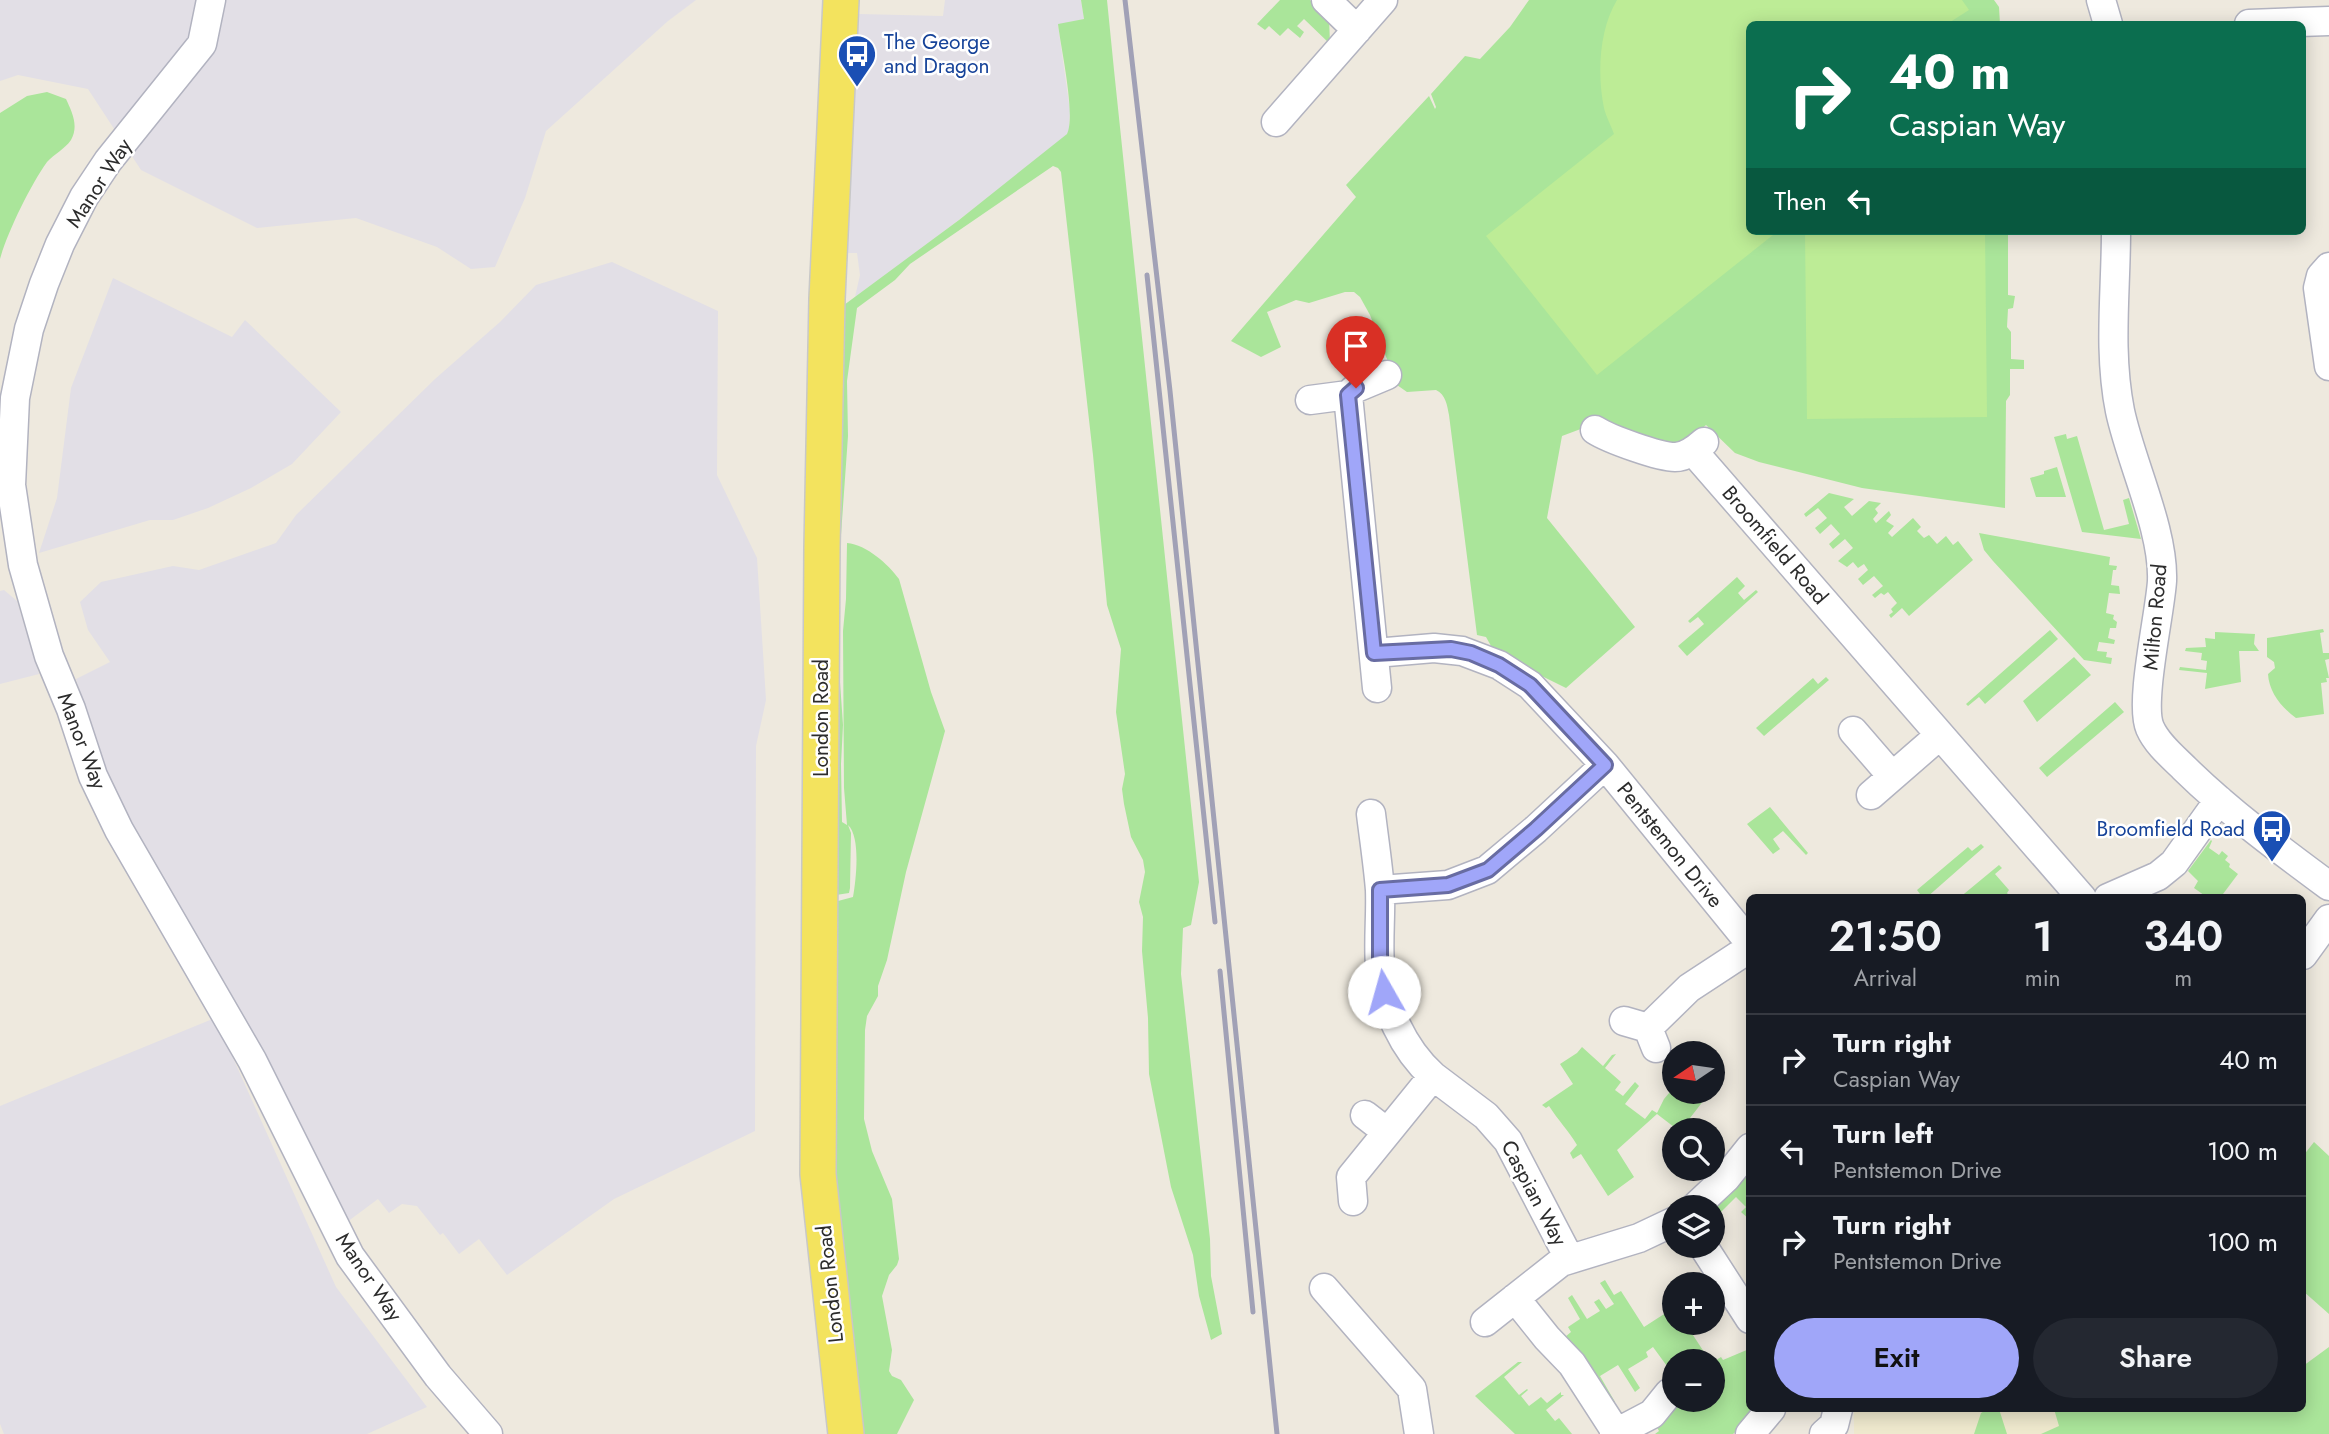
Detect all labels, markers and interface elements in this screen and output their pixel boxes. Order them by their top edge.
place label: The George and Dragon [884,27,990,81]
bus stop icon: The George and Dragon [836,33,878,88]
text: 40 m [1889,37,2011,107]
icon: right [1774,49,1865,140]
text: Caspian Way [1889,102,2065,148]
street label: Manor Way [59,132,140,234]
text: Then [1774,182,1827,220]
icon: left [1841,182,1879,220]
pin [1326,316,1386,388]
icon: arrive [1337,327,1375,365]
street label: Broomfield Road [1715,479,1835,611]
street label: Milton Road [2135,563,2175,671]
street label: London Road [806,659,836,777]
street label: Manor Way [50,688,114,794]
street label: Pentstemon Drive [1610,776,1730,914]
bus stop icon: Broomfield Road [2251,808,2293,863]
place label: Broomfield Road [2096,814,2245,844]
text: 21:50 [1829,906,1942,967]
text: 1 [2032,906,2053,967]
text: 340 [2143,906,2223,967]
position arrow [1347,955,1421,1029]
text: Arrival [1854,961,1917,995]
text: min [2025,961,2061,995]
text: m [2174,961,2192,995]
text: Turn right [1833,1024,1951,1062]
north arrow [1662,1041,1726,1104]
map controls [1662,1041,1725,1412]
icon: right [1774,1041,1812,1079]
text: 40 m [2219,1041,2278,1079]
text: Caspian Way [1833,1062,1960,1096]
text: Turn left [1833,1115,1933,1153]
button: search [1662,1118,1725,1181]
icon: left [1774,1132,1812,1170]
text: 100 m [2207,1132,2278,1170]
street label: Caspian Way [1494,1135,1575,1252]
text: Pentstemon Drive [1833,1153,2002,1187]
button: layers [1662,1195,1725,1258]
text: Turn right [1833,1206,1951,1244]
icon: right [1774,1223,1812,1261]
text: 100 m [2207,1223,2278,1261]
street label: London Road [809,1224,851,1344]
street label: Manor Way [328,1227,410,1328]
text: Pentstemon Drive [1833,1244,2002,1278]
button: + [1662,1272,1725,1335]
button: Exit [1774,1318,2019,1398]
button: Share [2033,1318,2278,1398]
button: − [1662,1349,1725,1412]

